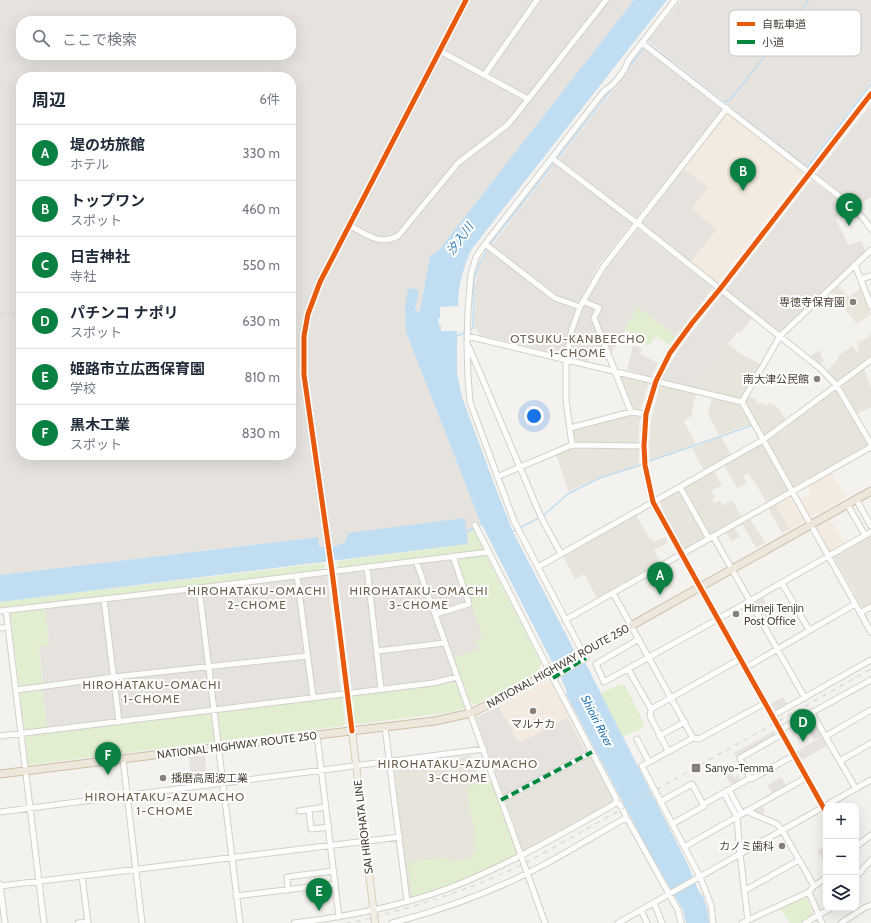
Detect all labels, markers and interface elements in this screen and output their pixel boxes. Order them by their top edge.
legend [729,10,861,56]
search box [16,16,296,60]
text: 自転車道 [762,17,806,31]
icon: search [30,27,52,49]
text: ここで検索 [62,31,137,49]
text: 小道 [762,35,784,49]
text: 周辺 [32,90,66,110]
text: 6件 [260,91,280,107]
text: 堤の坊旅館 [70,136,145,154]
text: A [41,145,49,161]
text: 330 m [243,145,280,161]
text: ホテル [70,156,109,172]
pin: B [730,158,756,191]
text: トップワン [70,192,145,210]
pin: C [836,193,862,226]
text: B [41,201,49,217]
text: 460 m [242,201,280,217]
text: スポット [70,212,122,228]
water label: 汐入川 [443,218,477,258]
text: 日吉神社 [70,248,130,266]
text: C [41,257,49,273]
text: 550 m [243,257,280,273]
text: 寺社 [70,268,96,284]
place label: 専徳寺保育園 [779,295,845,309]
marker: 専徳寺保育園 [848,297,858,307]
text: パチンコ ナポリ [70,304,178,322]
text: D [40,313,50,329]
text: 630 m [242,313,280,329]
text: スポット [70,324,122,340]
district label: OTSUKU-KANBEECHO 1-CHOME [510,331,646,360]
text: 姫路市立広西保育園 [70,360,205,378]
text: E [41,369,49,385]
text: 810 m [244,369,280,385]
place label: 南大津公民館 [743,372,809,386]
marker: 南大津公民館 [812,374,822,384]
text: 学校 [70,380,96,396]
your location [524,406,544,426]
text: 黒木工業 [70,416,130,434]
text: F [42,425,48,441]
text: 830 m [242,425,280,441]
text: スポット [70,436,122,452]
pin: A [647,562,673,595]
district label: HIROHATAKU-OMACHI 2-CHOME [187,583,327,612]
district label: HIROHATAKU-OMACHI 3-CHOME [349,583,489,612]
place label: Himeji Tenjin Post Office [744,601,804,628]
marker: Himeji Tenjin Post Office [731,609,741,619]
street label: NATIONAL HIGHWAY ROUTE 250 [484,621,632,711]
district label: HIROHATAKU-OMACHI 1-CHOME [82,677,222,706]
water label: Shioiri River [578,692,617,750]
marker: マルナカ [528,706,538,716]
pin: D [790,709,816,742]
place label: マルナカ [511,717,555,731]
street label: NATIONAL HIGHWAY ROUTE 250 [156,728,318,762]
pin: F [95,742,121,775]
district label: HIROHATAKU-AZUMACHO 3-CHOME [378,756,538,785]
place label: Sanyo-Temma [705,761,774,775]
marker: Sanyo-Temma [690,762,702,774]
place label: 播磨高周波工業 [171,771,248,785]
marker: 播磨高周波工業 [158,773,168,783]
street label: SAI HIROHATA LINE [350,779,376,875]
district label: HIROHATAKU-AZUMACHO 1-CHOME [85,789,245,818]
map controls [823,803,859,911]
button: + [823,803,859,839]
place label: カノミ歯科 [719,839,774,853]
button: − [823,839,859,875]
marker: カノミ歯科 [777,841,787,851]
button: layers [823,875,859,911]
pin: E [306,878,332,911]

